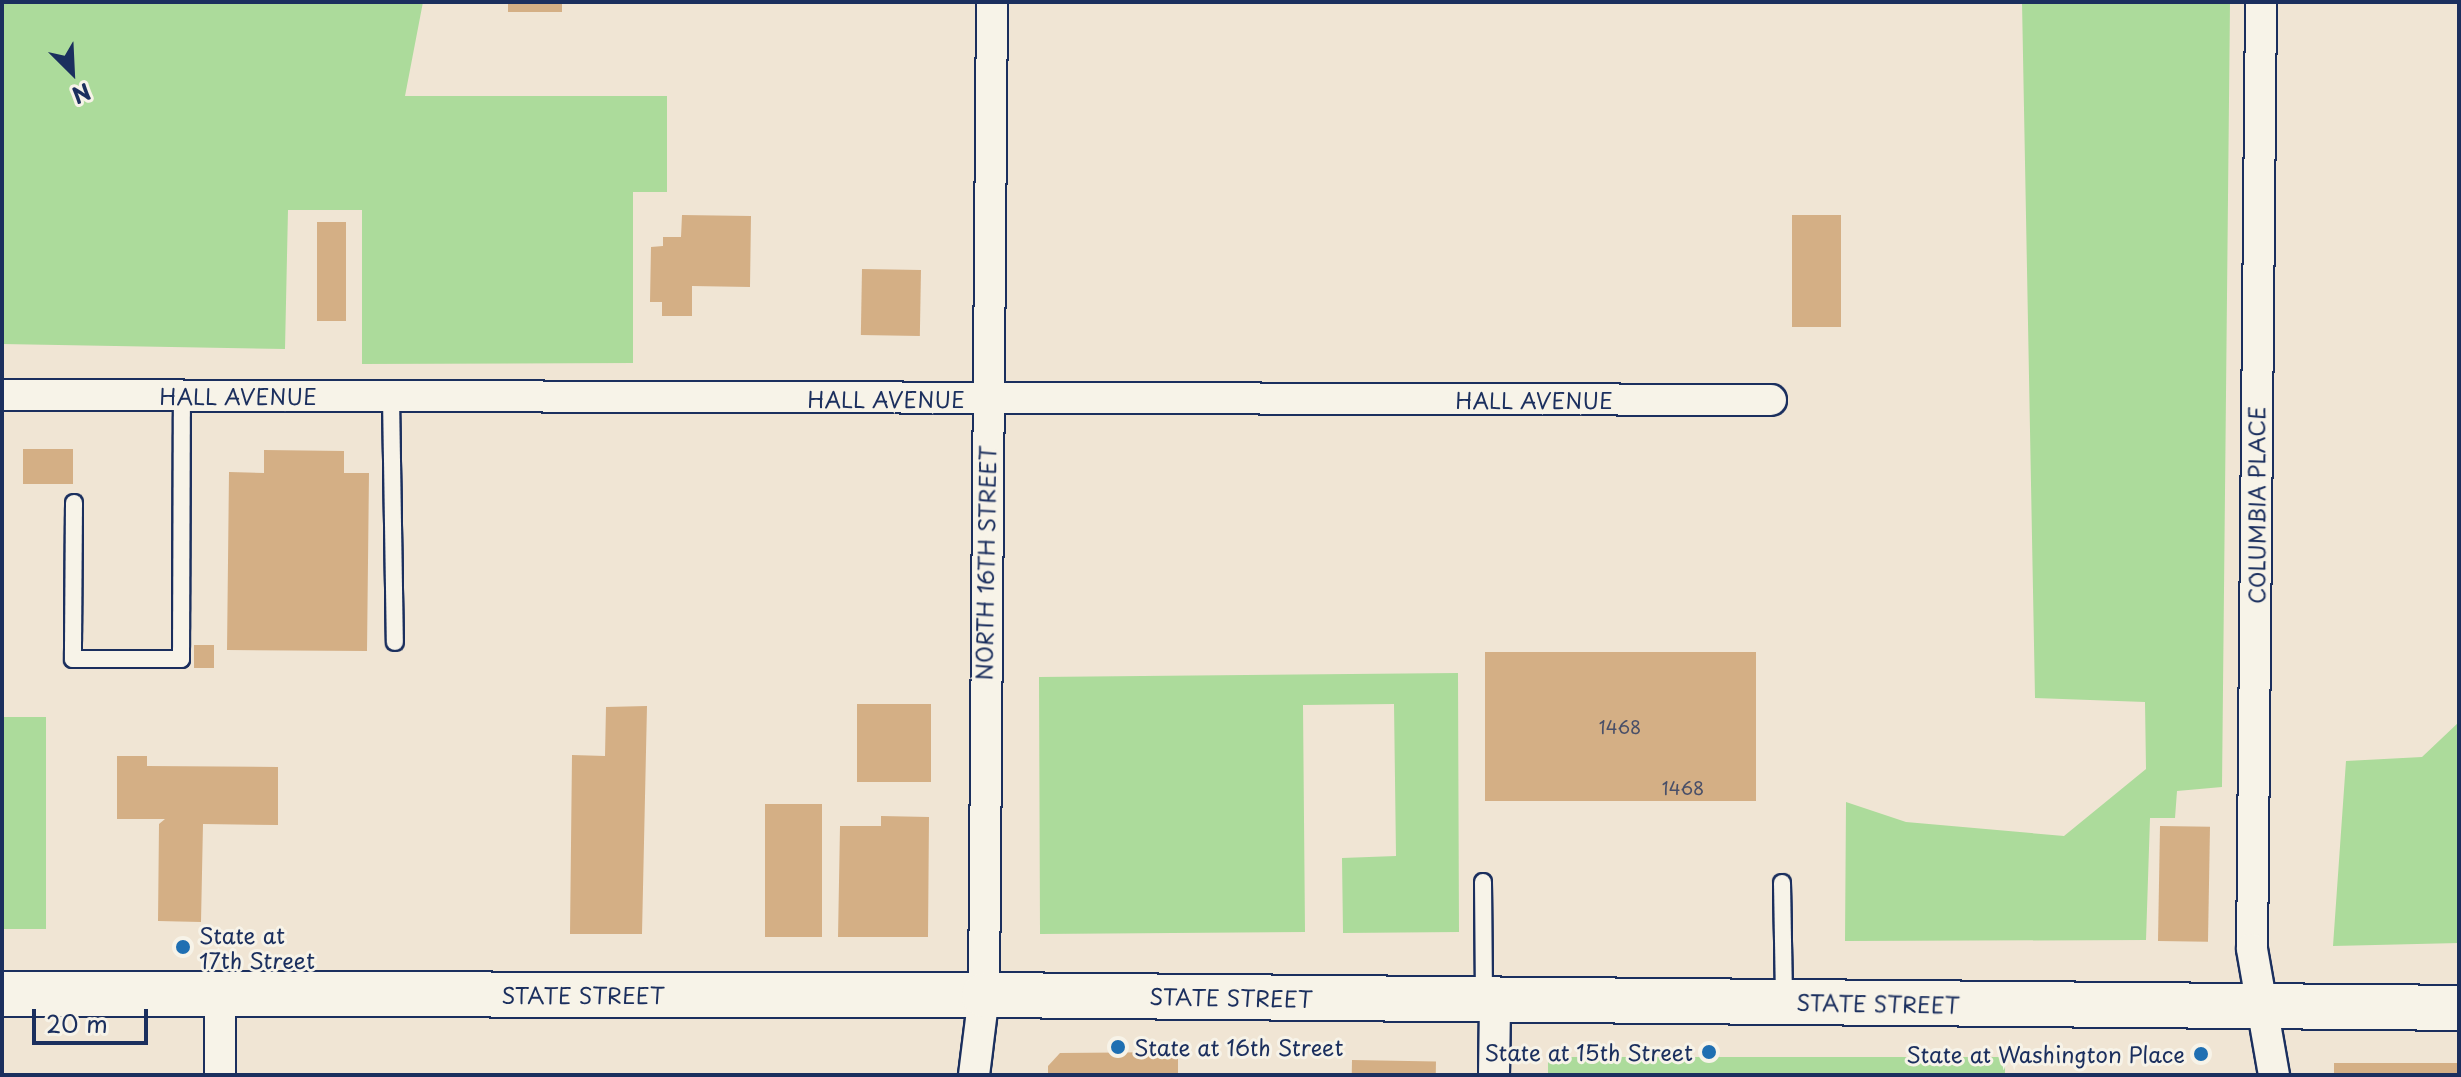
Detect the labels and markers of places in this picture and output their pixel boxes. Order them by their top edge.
place label: State at 17th Street [199,921,315,972]
marker: State at 17th Street [174,938,192,956]
place label: State at 16th Street [1134,1034,1348,1060]
marker: State at 16th Street [1109,1038,1127,1056]
place label: State at 15th Street [1481,1039,1693,1065]
place label: State at Washington Place [1905,1041,2185,1067]
marker: State at 15th Street [1700,1043,1718,1061]
marker: State at Washington Place [2192,1045,2210,1063]

